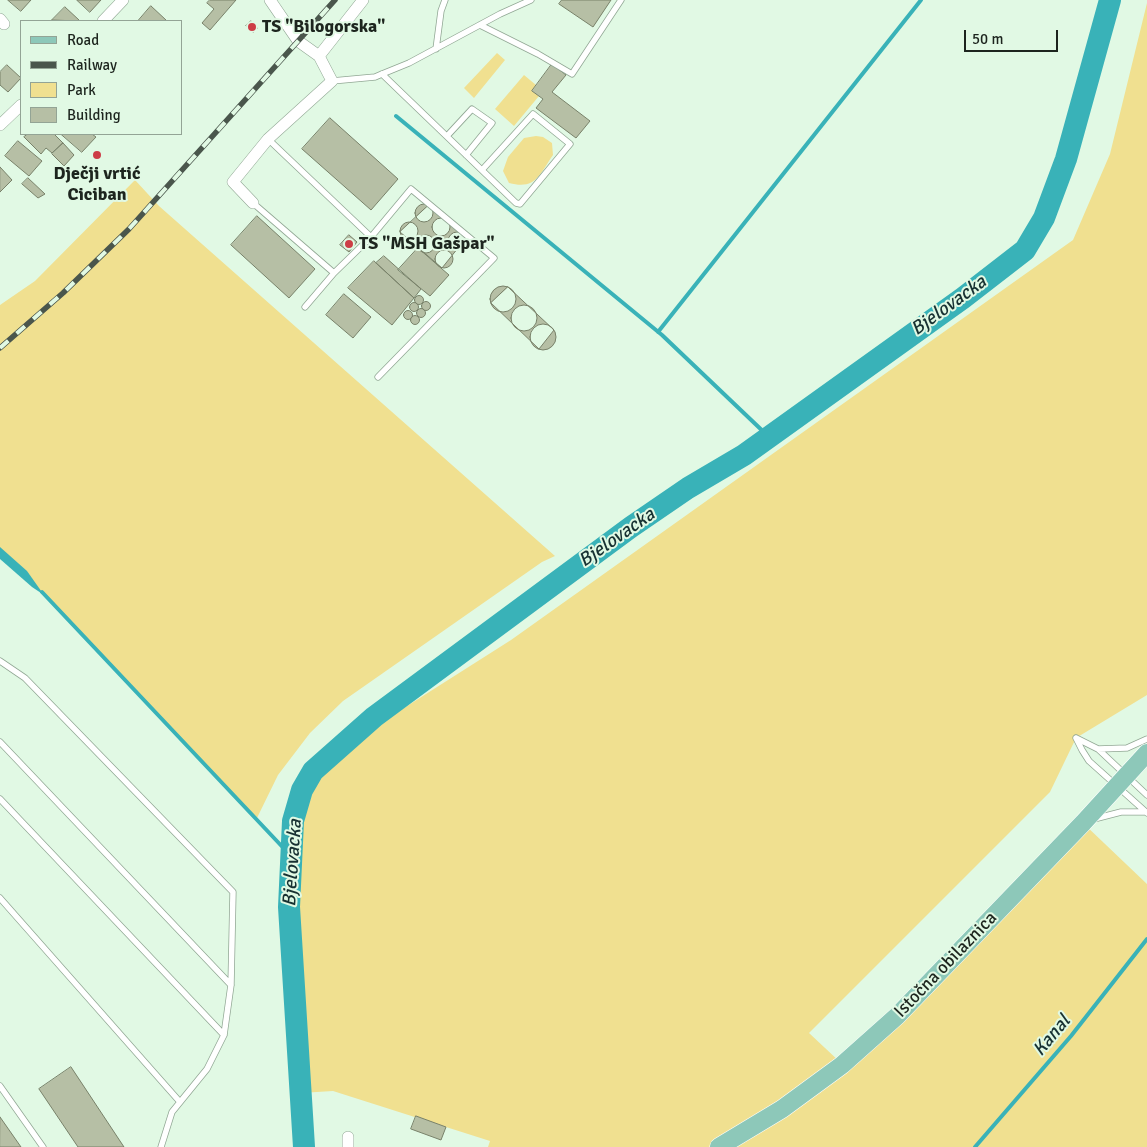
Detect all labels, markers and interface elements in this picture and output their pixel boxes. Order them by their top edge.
place label: TS "Bilogorska" [262,16,385,38]
legend [20,20,182,135]
scale bar [967,20,1061,52]
marker: TS "Bilogorska" [246,21,258,33]
text: 50 m [972,30,1003,48]
text: Road [67,31,99,49]
text: Railway [67,56,117,74]
text: Park [67,81,96,99]
text: Building [67,106,121,124]
marker: Dječji vrtić Ciciban [91,149,103,161]
place label: Dječji vrtić Ciciban [53,163,141,205]
place label: TS "MSH Gašpar" [359,233,495,255]
marker: TS "MSH Gašpar" [343,238,355,250]
water label: Bjelovacka [907,271,991,341]
water label: Bjelovacka [575,504,659,572]
water label: Bjelovacka [279,818,307,908]
street label: Istočna obilaznica [890,908,1002,1022]
water label: Kanal [1028,1011,1076,1061]

